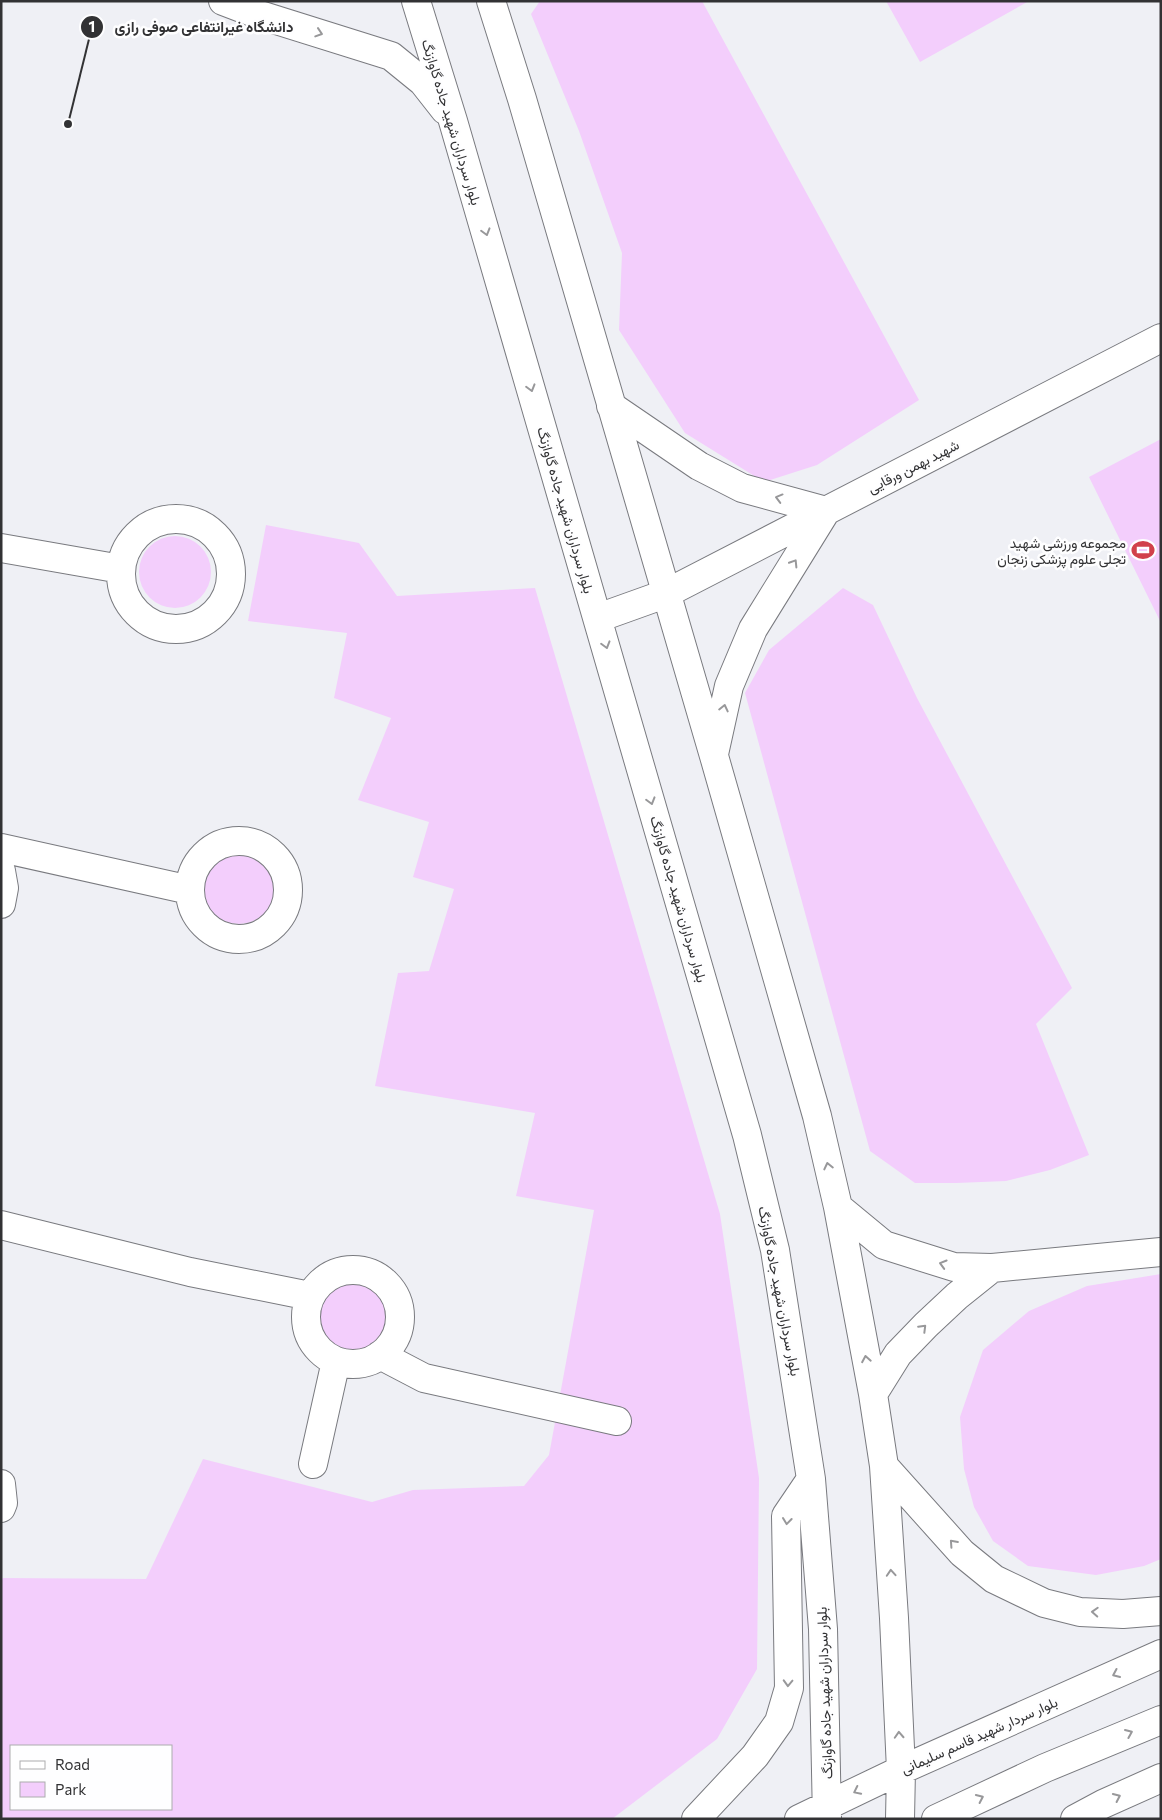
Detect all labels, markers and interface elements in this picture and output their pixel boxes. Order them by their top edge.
callout: دانشگاه غیرانتفاعی صوفی رازی [79,12,303,42]
text: 1 [89,17,95,35]
text: دانشگاه غیرانتفاعی صوفی رازی [114,17,294,36]
one-way arrow [314,28,322,38]
street label: بلوار سرداران شهید جاده گاوازنگ [418,37,485,207]
one-way arrow [480,227,490,236]
one-way arrow [525,384,535,392]
street label: بلوار سرداران شهید جاده گاوازنگ [533,425,598,596]
street label: شهید بهمن ورقایی [864,436,962,497]
one-way arrow [775,494,783,504]
place label: مجموعه ورزشی شهید تجلی علوم پزشکی زنجان [997,534,1126,569]
sports icon: مجموعه ورزشی شهید تجلی علوم پزشکی زنجان [1130,537,1156,563]
one-way arrow [787,559,797,568]
one-way arrow [600,640,610,649]
one-way arrow [719,704,729,713]
one-way arrow [645,797,655,805]
street label: بلوار سرداران شهید جاده گاوازنگ [646,814,711,985]
one-way arrow [823,1161,834,1170]
street label: بلوار سرداران شهید جاده گاوازنگ [754,1205,805,1378]
one-way arrow [940,1259,948,1269]
one-way arrow [917,1324,926,1333]
one-way arrow [862,1355,872,1364]
one-way arrow [782,1517,793,1525]
one-way arrow [950,1539,959,1548]
one-way arrow [886,1568,897,1576]
street label: بلوار سرداران شهید جاده گاوازنگ [812,1606,837,1780]
one-way arrow [1090,1607,1098,1618]
one-way arrow [1112,1667,1121,1678]
one-way arrow [783,1679,794,1687]
street label: بلوار سردار شهید قاسم سلیمانی [898,1693,1060,1778]
one-way arrow [1124,1729,1133,1739]
one-way arrow [894,1731,904,1738]
legend [10,1745,172,1810]
text: Road [55,1755,90,1773]
text: Park [55,1780,86,1798]
one-way arrow [853,1785,862,1796]
one-way arrow [1112,1793,1121,1803]
one-way arrow [975,1794,984,1804]

